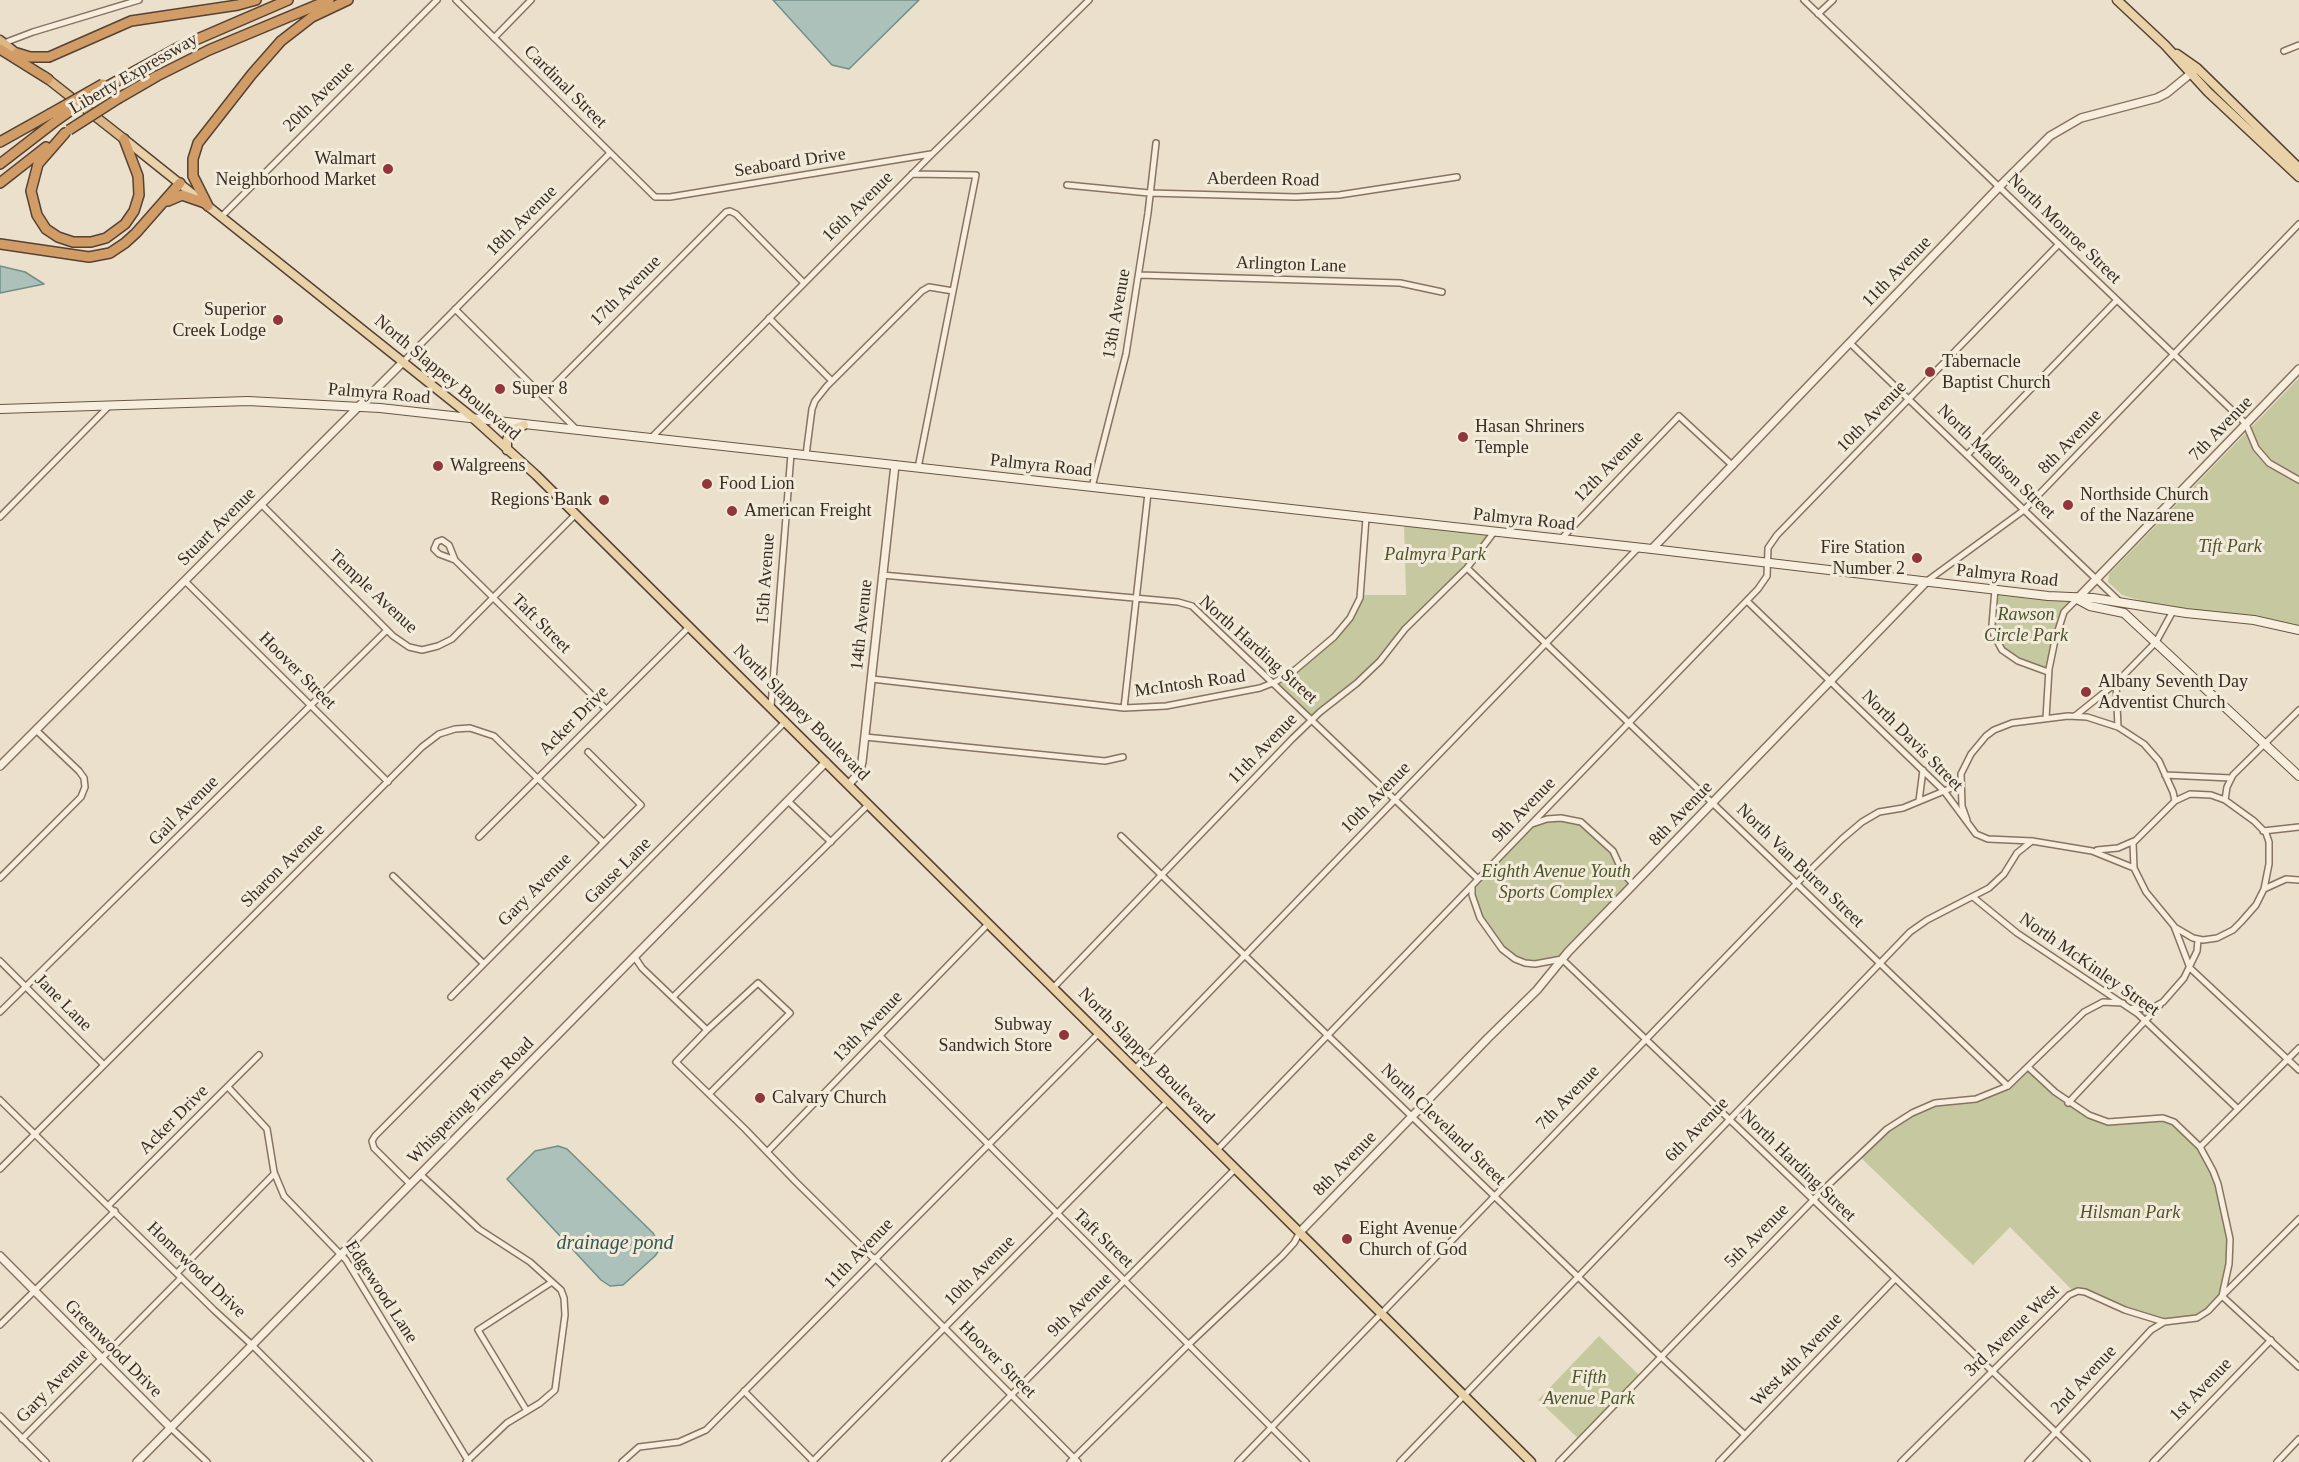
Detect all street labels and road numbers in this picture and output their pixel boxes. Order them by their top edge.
street label: Liberty Expressway [66,29,202,119]
street label: Cardinal Street [519,41,611,133]
street label: 20th Avenue [279,57,359,137]
street label: Seaboard Drive [733,144,847,182]
street label: 16th Avenue [818,167,898,247]
street label: Aberdeen Road [1207,168,1319,192]
street label: North Monroe Street [2003,169,2125,289]
street label: 18th Avenue [482,181,562,261]
street label: 11th Avenue [1858,232,1936,312]
street label: 17th Avenue [586,251,666,331]
street label: Arlington Lane [1235,252,1347,278]
street label: 13th Avenue [1098,267,1136,361]
street label: North Slappey Boulevard [370,311,524,445]
street label: 10th Avenue [1833,377,1911,457]
street label: Palmyra Road [327,379,431,409]
street label: 7th Avenue [2185,392,2257,466]
street label: North Madison Street [1932,400,2060,524]
street label: 8th Avenue [2034,405,2106,479]
street label: 12th Avenue [1570,427,1648,507]
street label: Palmyra Road [989,450,1093,482]
street label: Stuart Avenue [173,483,261,571]
street label: Palmyra Road [1472,504,1576,536]
street label: 15th Avenue [752,533,780,625]
street label: Temple Avenue [324,546,422,638]
street label: Palmyra Road [1955,560,2059,592]
street label: 14th Avenue [846,579,878,671]
street label: Taft Street [507,590,575,658]
street label: North Harding Street [1194,591,1322,709]
street label: Hoover Street [254,628,340,714]
street label: North Slappey Boulevard [728,640,874,786]
street label: McIntosh Road [1133,666,1247,702]
street label: Acker Drive [535,682,613,760]
street label: North Davis Street [1857,686,1967,796]
street label: 11th Avenue [1224,709,1302,789]
street label: 10th Avenue [1337,758,1415,838]
street label: Gail Avenue [144,771,224,851]
street label: 9th Avenue [1488,773,1560,847]
street label: 8th Avenue [1645,777,1717,851]
street label: North Van Buren Street [1732,799,1868,933]
street label: Sharon Avenue [236,819,330,913]
street label: Gause Lane [580,833,656,909]
street label: Gary Avenue [494,849,576,931]
street label: North McKinley Street [2015,909,2163,1021]
street label: Jane Lane [30,970,96,1036]
street label: North Slappey Boulevard [1073,983,1219,1129]
street label: 13th Avenue [829,987,907,1067]
street label: Whispering Pines Road [403,1033,539,1169]
street label: North Cleveland Street [1376,1060,1510,1190]
street label: 7th Avenue [1532,1061,1604,1135]
street label: Acker Drive [135,1081,213,1159]
street label: 6th Avenue [1661,1093,1733,1167]
street label: North Harding Street [1736,1105,1860,1227]
street label: 8th Avenue [1309,1127,1381,1201]
street label: 5th Avenue [1720,1199,1794,1273]
street label: Taft Street [1068,1205,1138,1273]
street label: 11th Avenue [820,1214,898,1294]
street label: Homewood Drive [142,1217,250,1323]
street label: 10th Avenue [940,1231,1020,1311]
street label: Edgewood Lane [340,1237,422,1347]
street label: 9th Avenue [1043,1268,1117,1342]
street label: 3rd Avenue West [1960,1280,2064,1382]
street label: Greenwood Drive [60,1296,166,1402]
street label: West 4th Avenue [1747,1309,1847,1411]
street label: Hoover Street [954,1317,1040,1403]
street label: 2nd Avenue [2047,1341,2121,1419]
street label: Gary Avenue [12,1344,94,1428]
street label: 1st Avenue [2165,1354,2237,1426]

